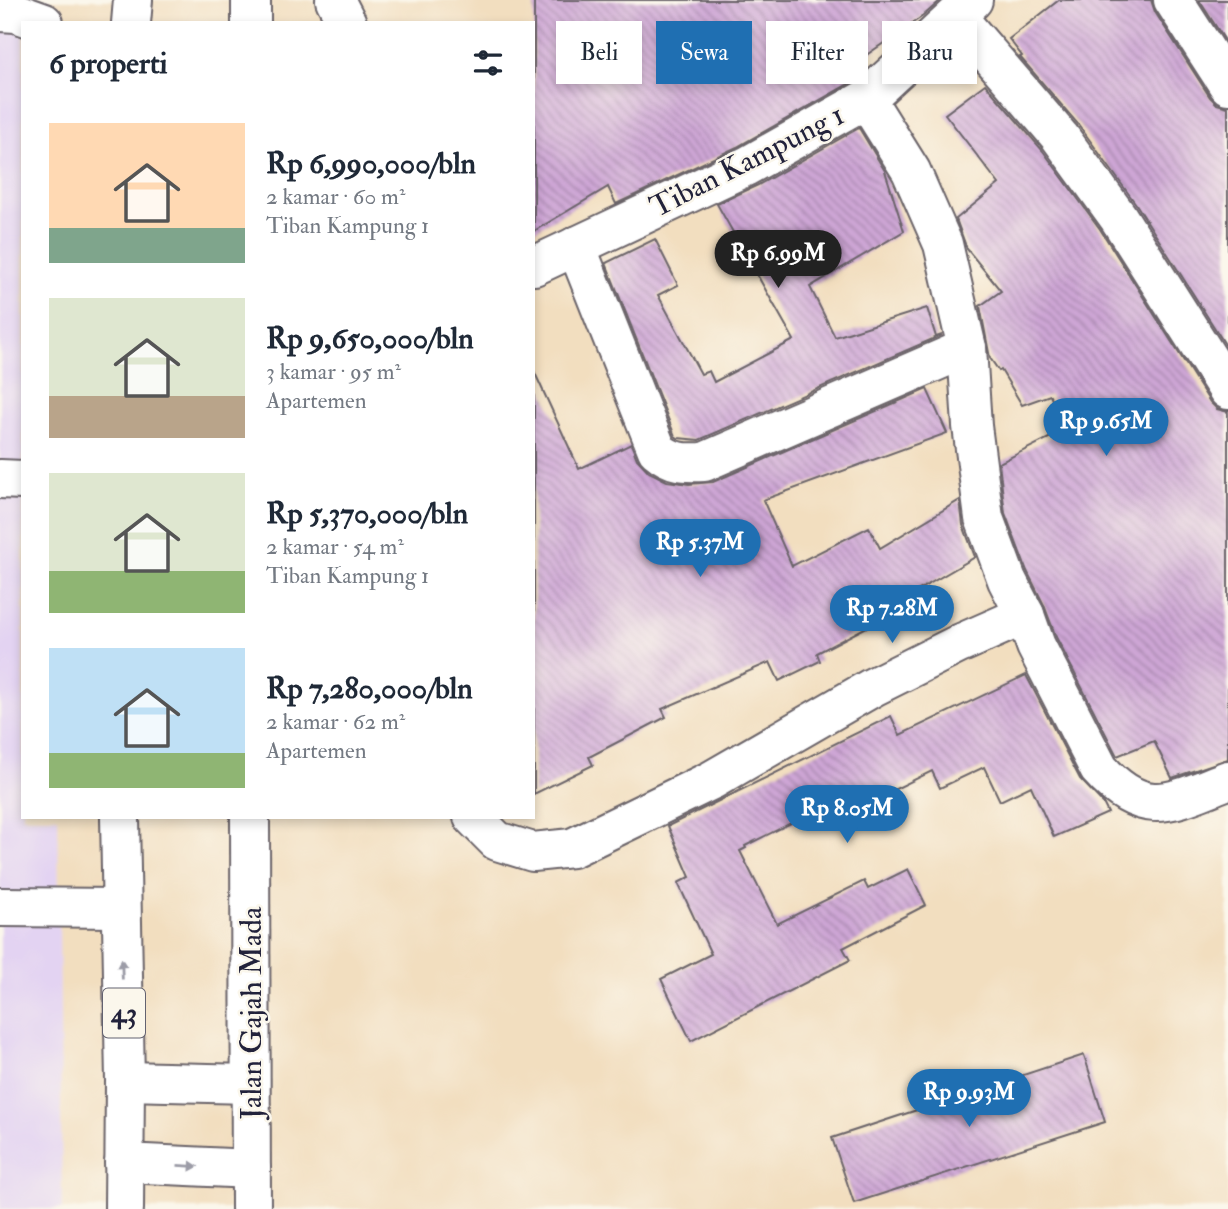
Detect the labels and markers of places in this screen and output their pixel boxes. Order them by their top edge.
pin: Rp 6.99M [706,230,850,290]
pin: Rp 9.65M [1034,398,1178,458]
pin: Rp 5.37M [628,520,772,579]
pin: Rp 7.28M [820,586,964,645]
pin: Rp 8.05M [775,786,919,845]
pin: Rp 9.93M [897,1070,1041,1129]

